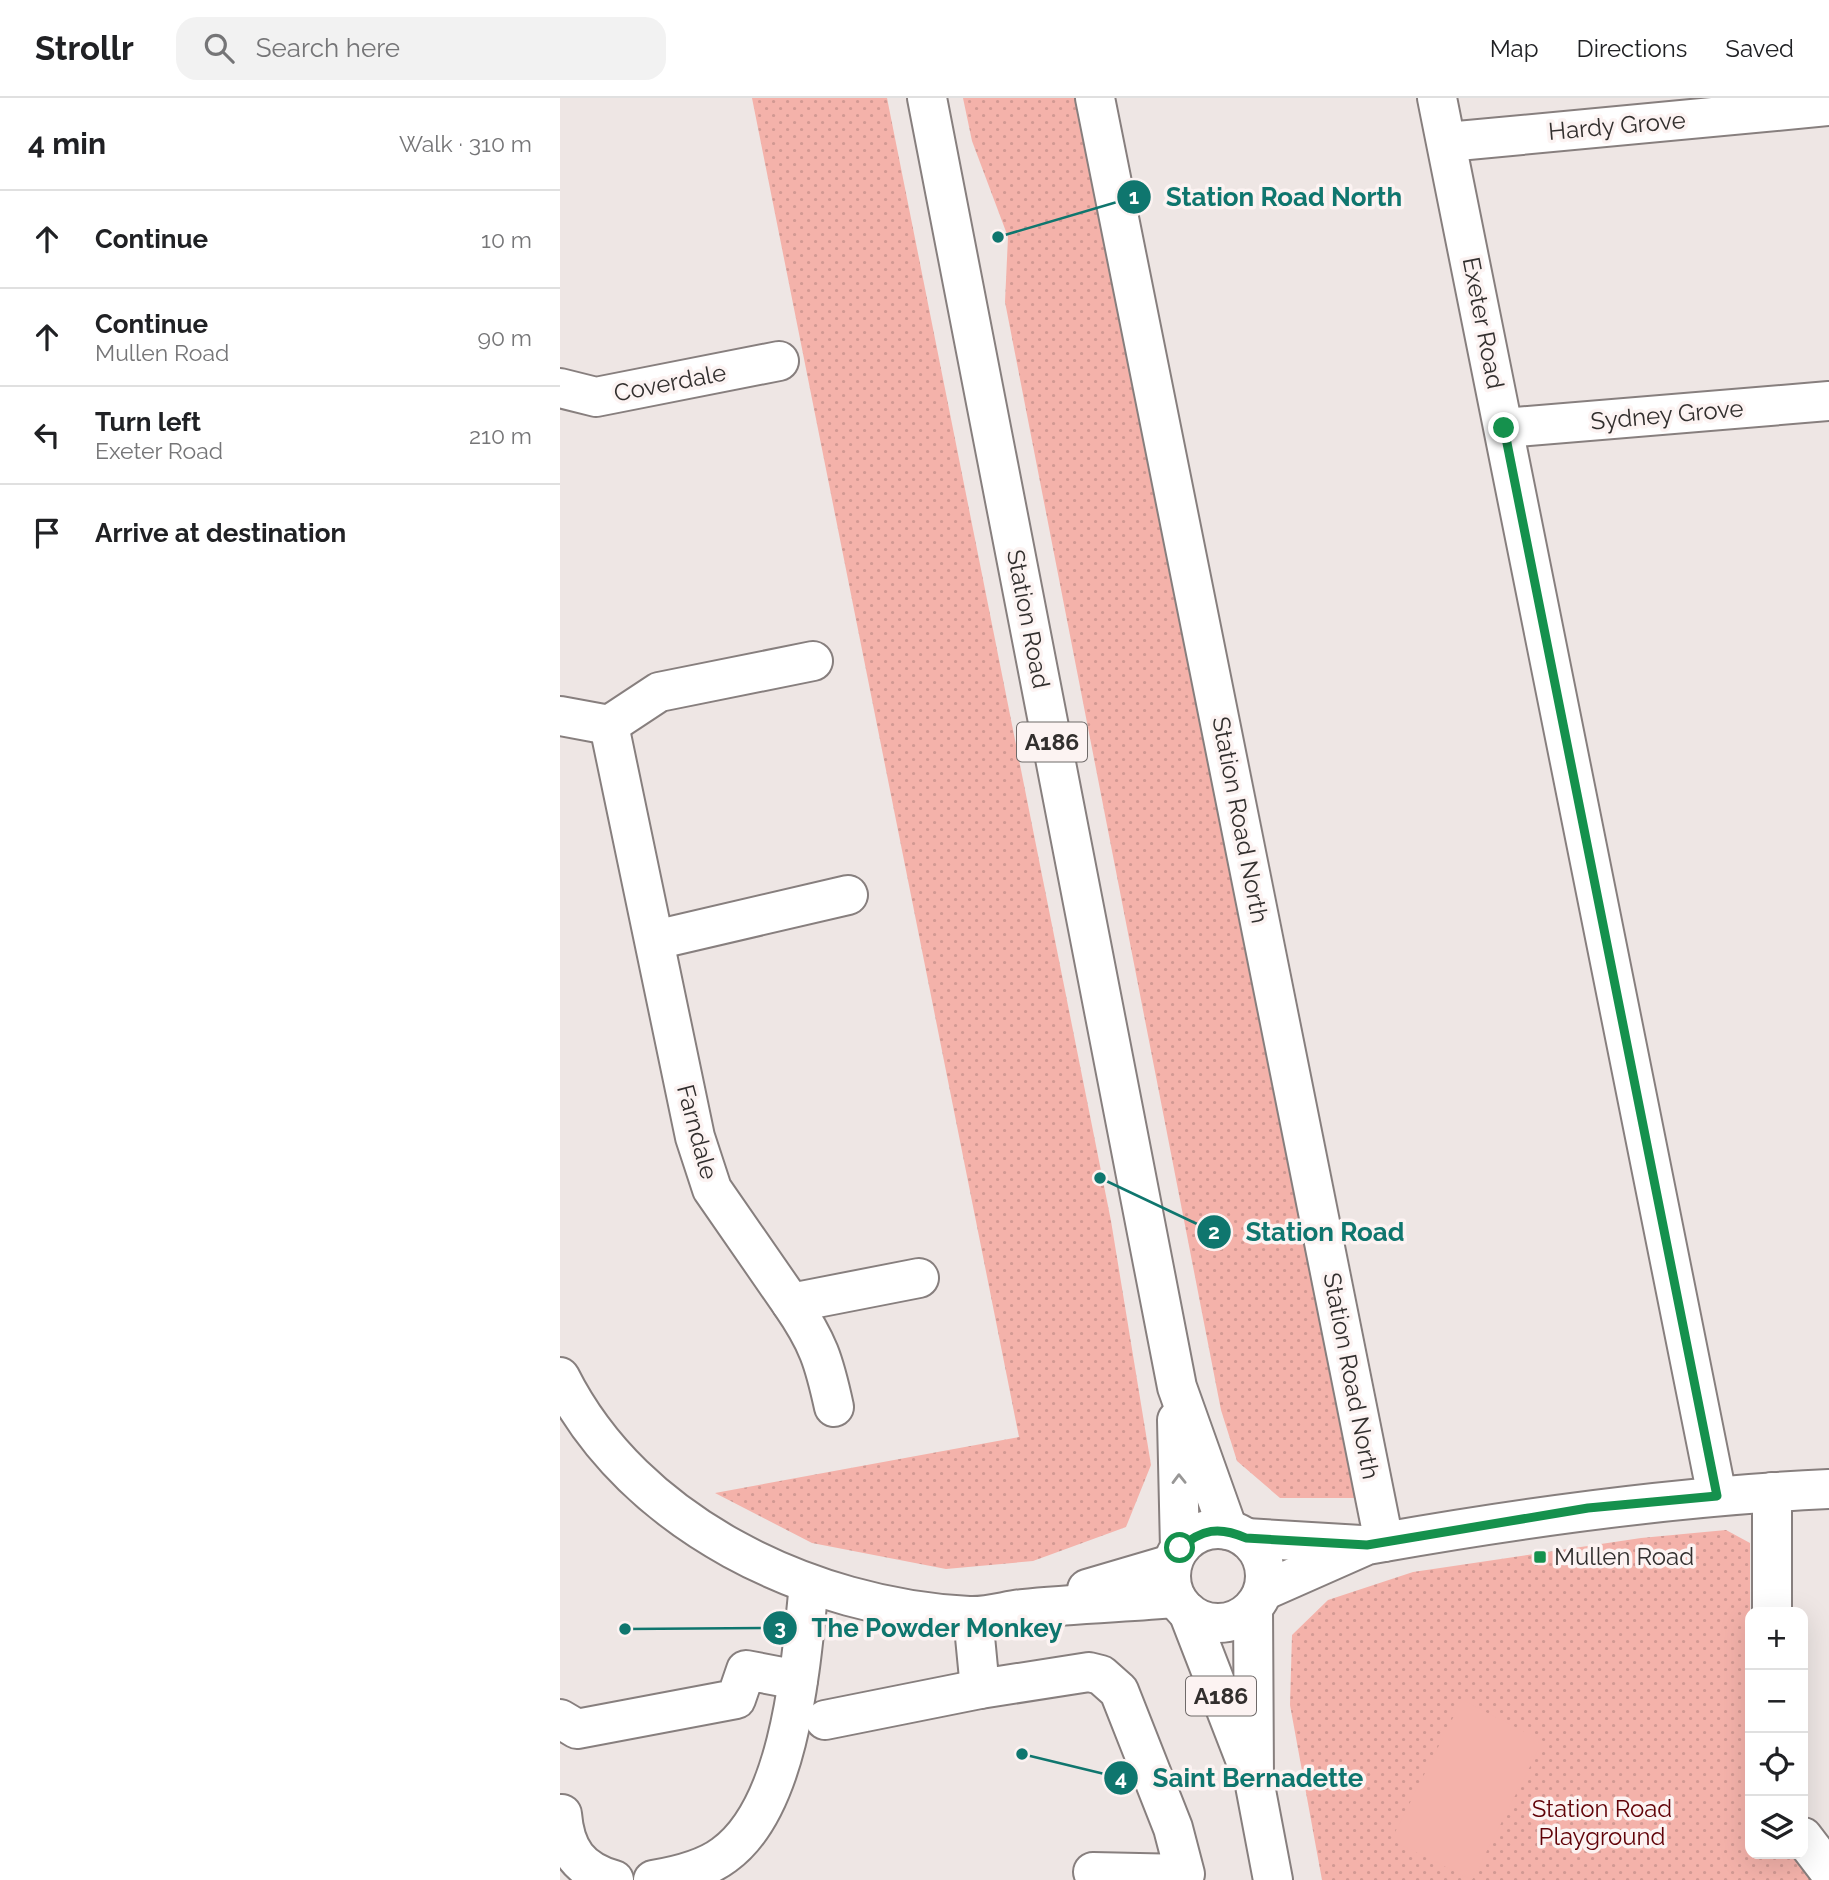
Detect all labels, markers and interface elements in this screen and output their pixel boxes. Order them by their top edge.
search box [176,17,666,80]
text: Strollr [35,29,134,68]
icon: search [200,29,238,67]
text: Search here [256,33,400,63]
text: Map [1490,34,1539,63]
text: Directions [1577,34,1687,63]
text: Saved [1725,34,1794,63]
street label: Hardy Grove [1547,105,1687,146]
text: 4 min [28,126,106,161]
text: Walk · 310 m [399,130,532,157]
callout: Station Road North [1117,174,1416,221]
text: Station Road North [1166,182,1402,212]
text: 1 [1129,184,1139,209]
icon: ahead [28,220,66,258]
text: Continue [95,224,208,254]
text: 10 m [481,226,532,253]
street label: Exeter Road [1457,255,1510,391]
text: Continue [95,309,208,339]
icon: ahead [28,318,66,356]
text: 90 m [477,324,532,351]
text: Mullen Road [95,339,229,366]
street label: Coverdale [611,357,728,408]
street label: Sydney Grove [1589,393,1745,436]
text: Turn left [95,407,201,437]
route end [1488,412,1519,443]
icon: left [28,416,66,454]
text: 210 m [469,422,532,449]
text: Exeter Road [95,437,223,464]
icon: arrive [28,514,66,552]
text: Arrive at destination [95,518,346,548]
street label: Station Road [1001,547,1056,691]
street label: Station Road North [1206,714,1275,926]
road number: A186 [1017,722,1087,762]
street label: Farndale [671,1081,724,1182]
callout: Station Road [1196,1208,1418,1255]
text: Station Road [1246,1217,1405,1247]
text: 2 [1208,1219,1220,1244]
street label: Station Road North [1317,1270,1386,1482]
one-way arrow [1171,1474,1186,1485]
route start [1164,1532,1195,1563]
place label: Mullen Road [1554,1542,1694,1571]
marker: Mullen Road [1532,1549,1548,1565]
callout: The Powder Monkey [762,1604,1077,1651]
map controls [1745,1607,1808,1859]
button: + [1745,1607,1808,1670]
text: The Powder Monkey [811,1613,1063,1643]
text: 3 [774,1615,786,1640]
button: − [1745,1670,1808,1733]
road number: A186 [1186,1676,1256,1716]
button: locate [1745,1733,1808,1796]
callout: Saint Bernadette [1103,1755,1377,1802]
text: Saint Bernadette [1153,1763,1364,1793]
text: 4 [1115,1765,1127,1790]
park label: Station Road Playground [1532,1794,1672,1851]
button: layers [1745,1796,1808,1859]

